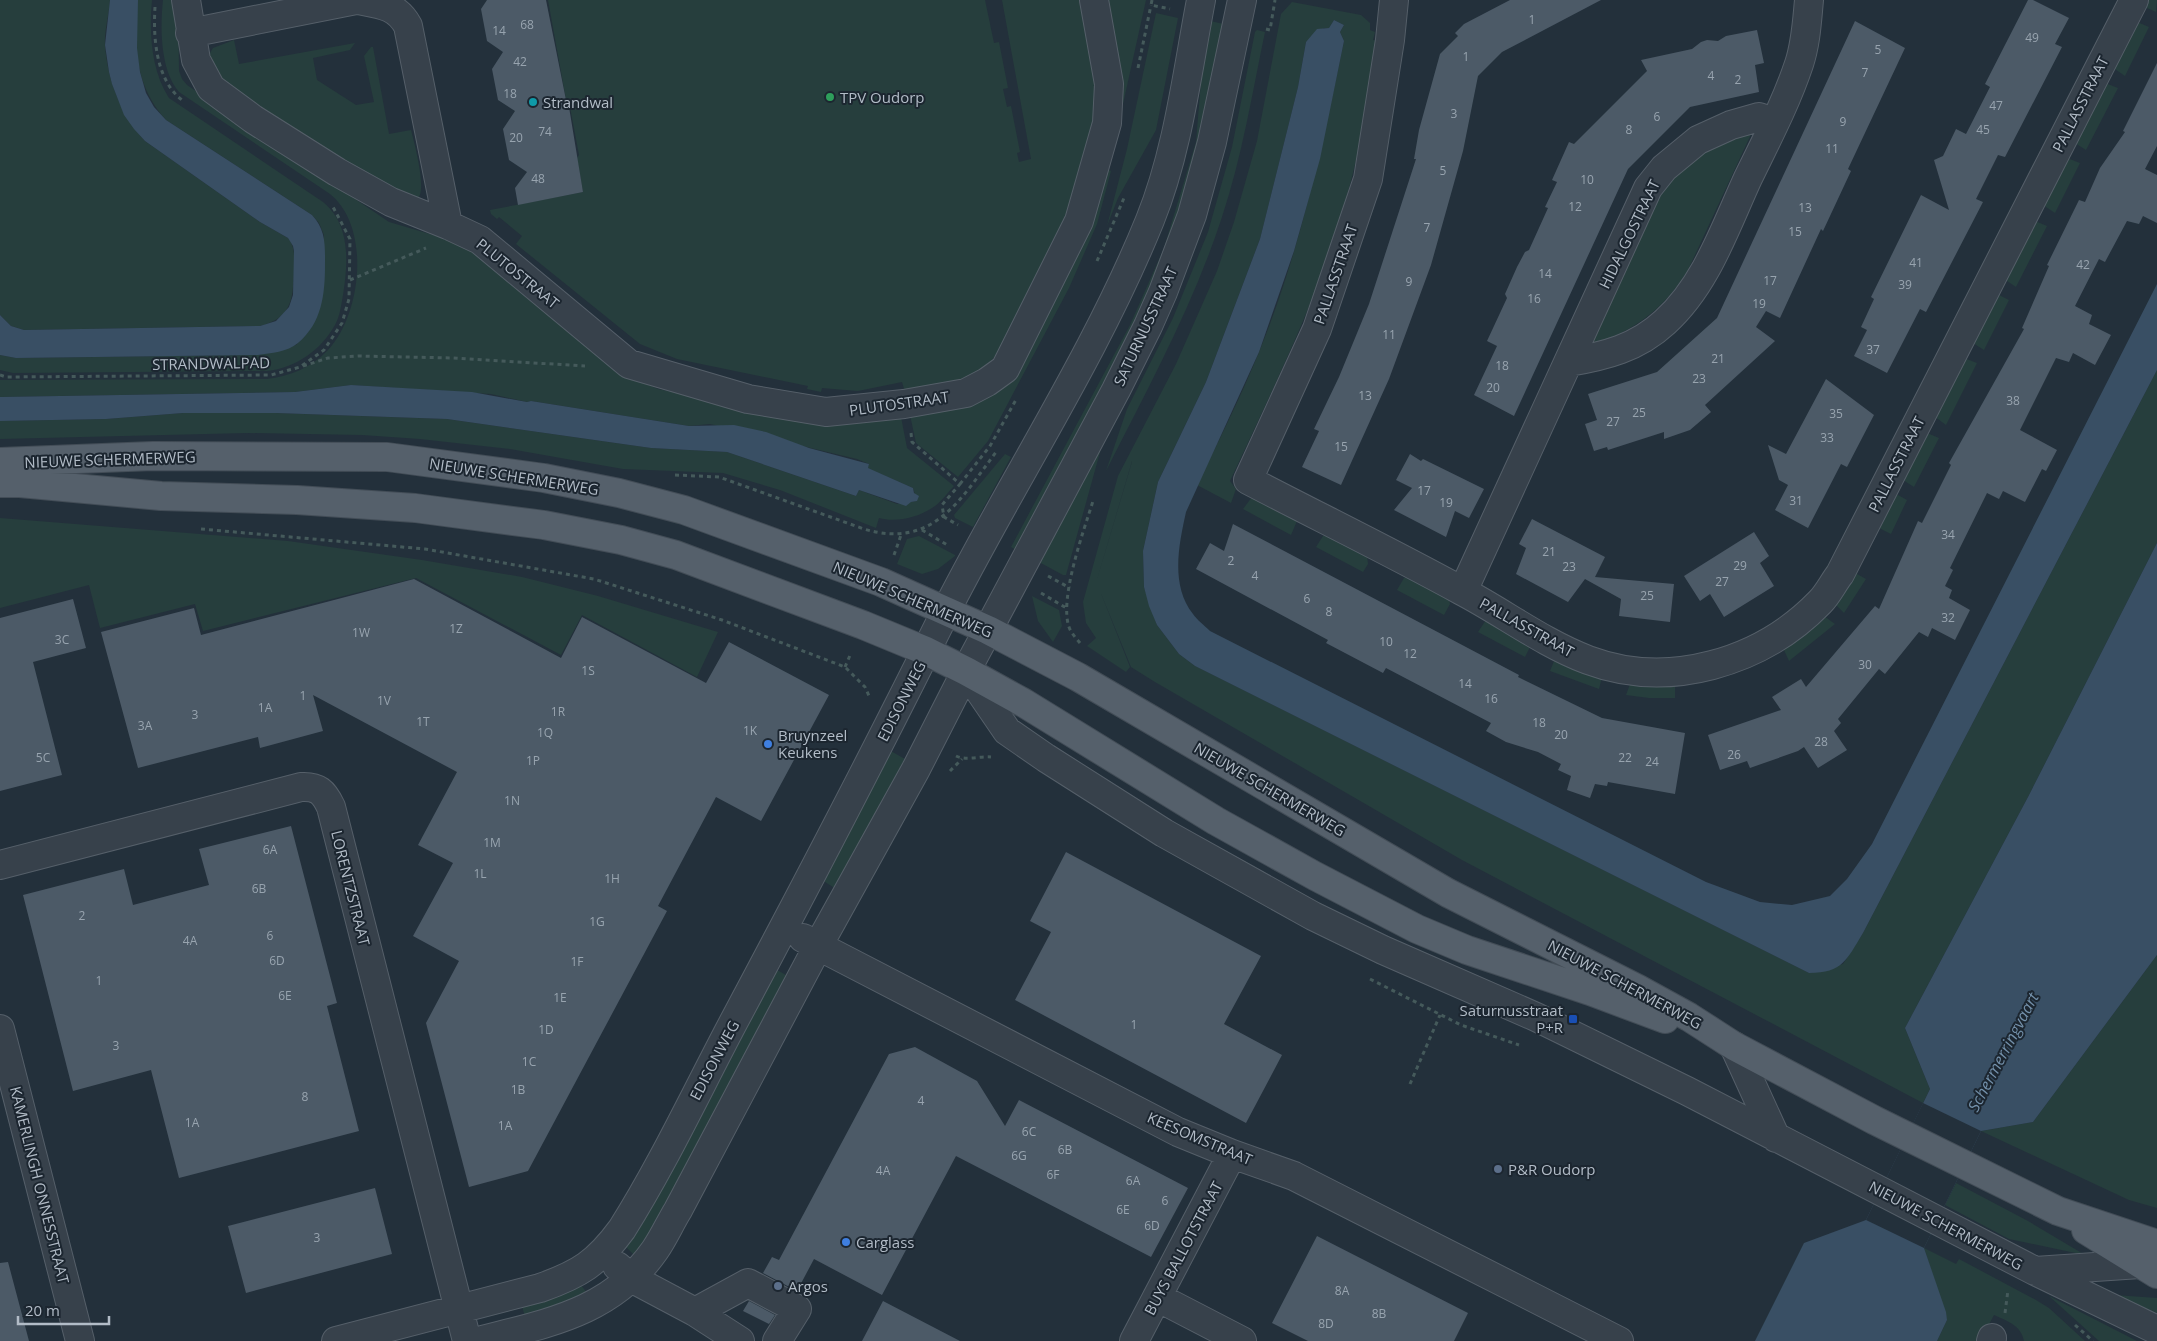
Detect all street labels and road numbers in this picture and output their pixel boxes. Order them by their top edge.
street label: PALLASSTRAAT [2047,52,2113,155]
street label: HIDALGOSTRAAT [1594,175,1664,292]
street label: PALLASSTRAAT [1308,220,1362,327]
street label: PLUTOSTRAAT [473,234,564,313]
street label: SATURNUSSTRAAT [1109,262,1182,389]
street label: STRANDWALPAD [152,352,270,374]
street label: PLUTOSTRAAT [848,386,951,420]
street label: PALLASSTRAAT [1863,412,1929,515]
street label: NIEUWE SCHERMERWEG [24,446,196,472]
street label: NIEUWE SCHERMERWEG [428,453,600,499]
street label: NIEUWE SCHERMERWEG [830,556,996,642]
street label: PALLASSTRAAT [1476,593,1578,662]
street label: EDISONWEG [872,657,930,745]
street label: NIEUWE SCHERMERWEG [1191,738,1349,840]
street label: LORENTZSTRAAT [327,828,375,948]
street label: NIEUWE SCHERMERWEG [1545,935,1705,1033]
street label: EDISONWEG [685,1017,743,1103]
street label: KAMERLINGH ONNESSTRAAT [6,1084,74,1286]
street label: KEESOMSTRAAT [1144,1107,1256,1169]
street label: NIEUWE SCHERMERWEG [1866,1176,2026,1274]
street label: BUYS BALLOTSTRAAT [1139,1177,1227,1318]

